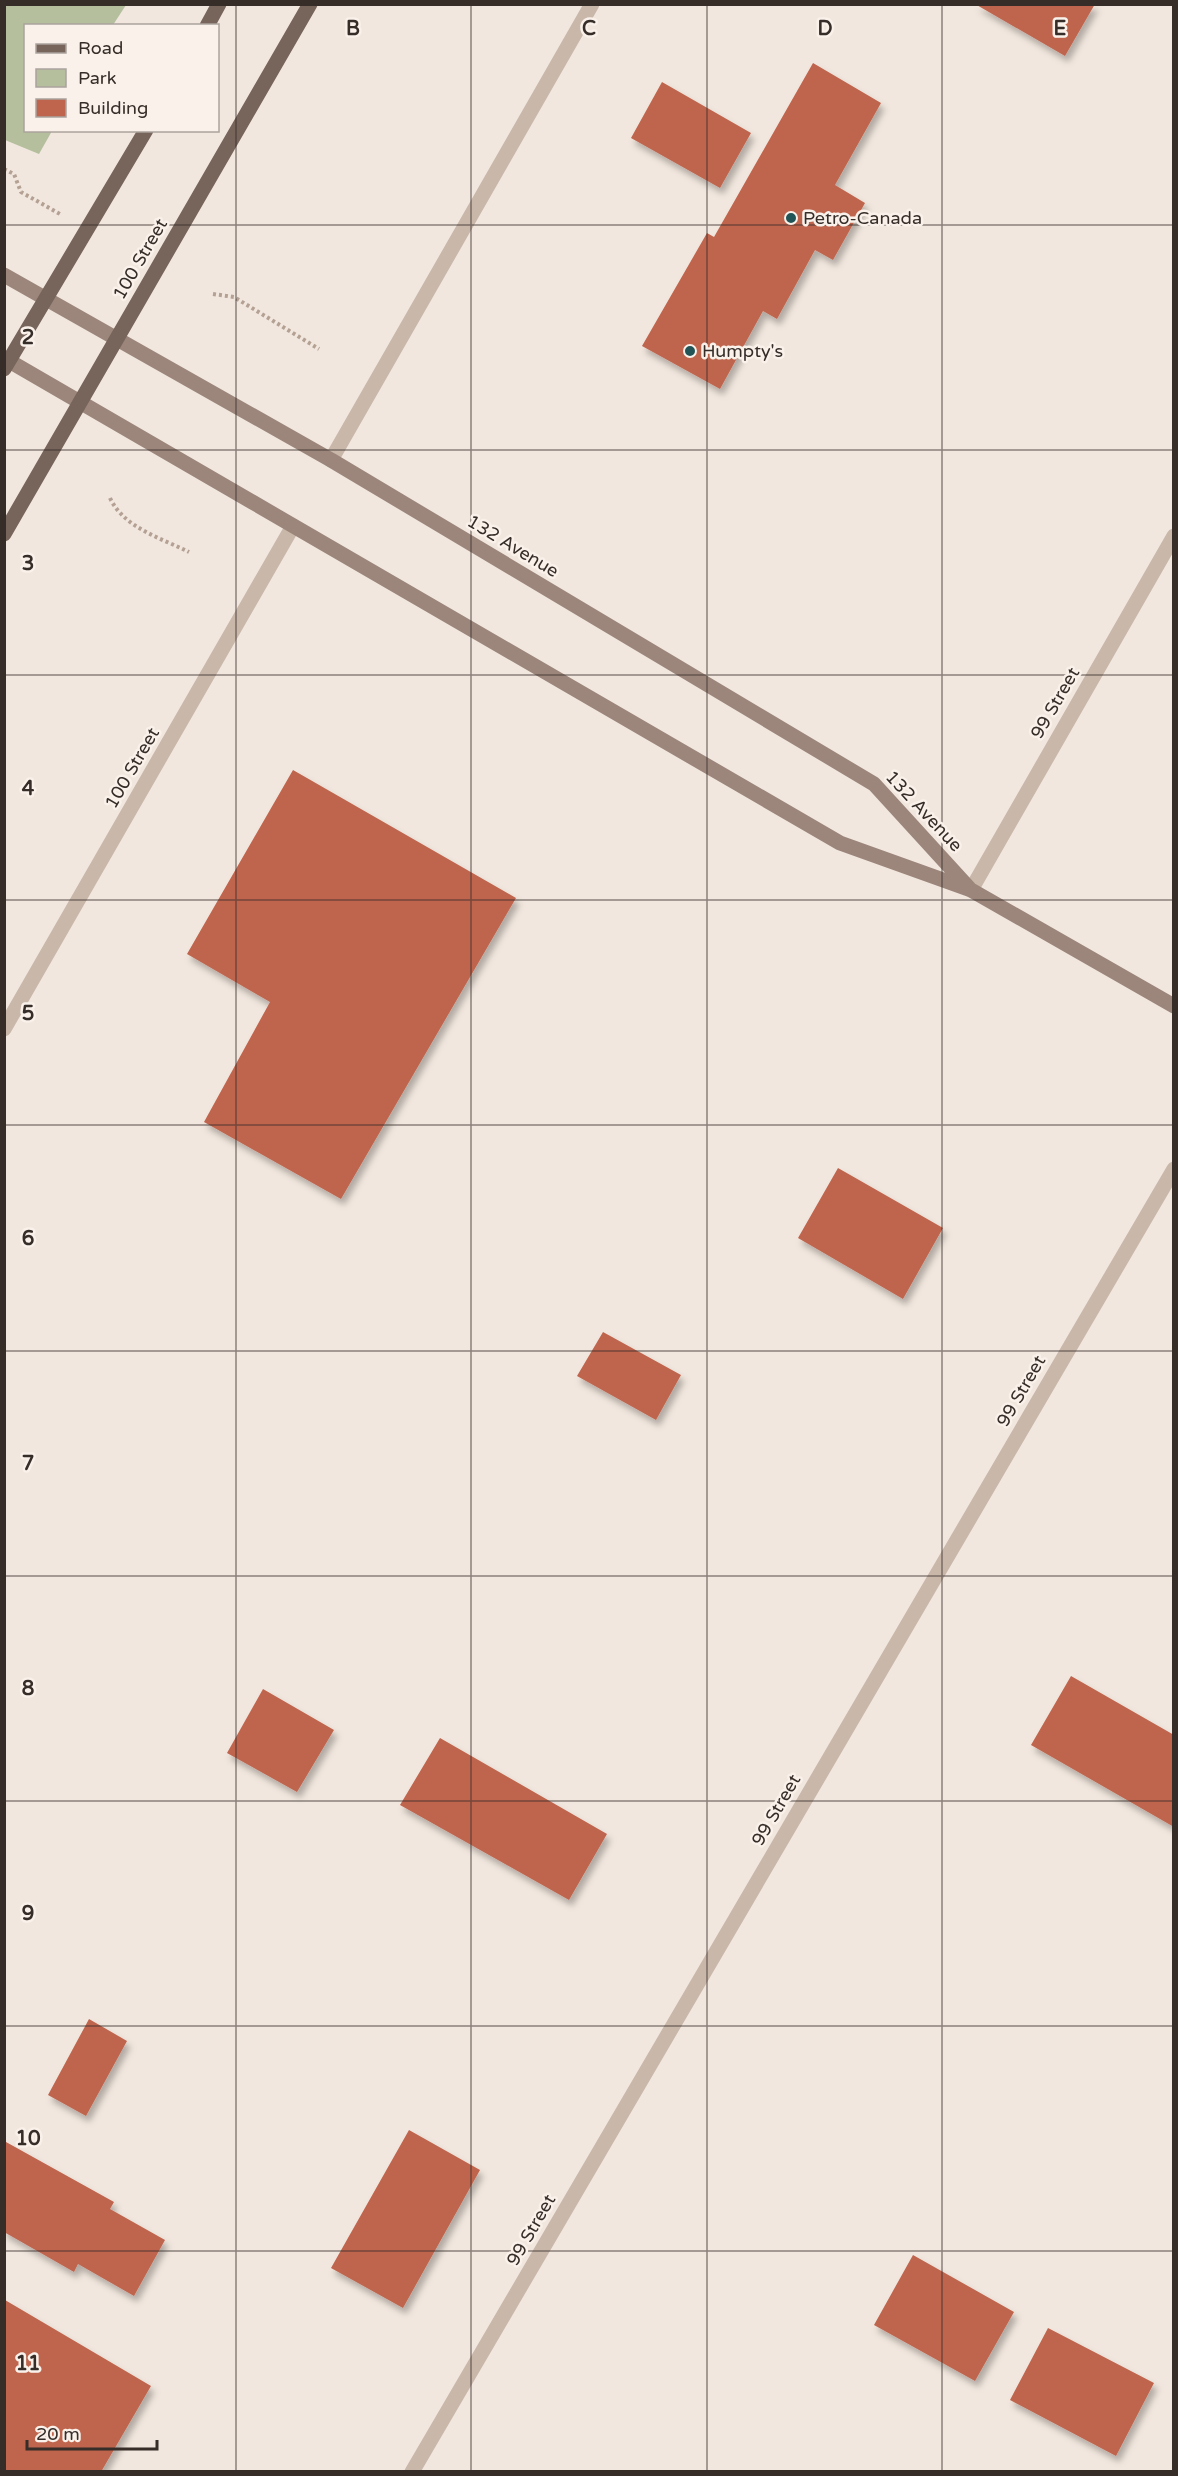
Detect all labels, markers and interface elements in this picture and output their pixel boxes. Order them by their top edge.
text: B [346,17,360,41]
text: C [582,17,596,41]
text: D [817,17,833,41]
text: E [1054,17,1067,41]
legend [24,24,219,132]
text: Road [78,37,123,59]
text: Park [78,67,117,89]
text: Building [78,97,148,119]
place label: Petro-Canada [803,207,922,229]
marker: Petro-Canada [784,211,798,225]
street label: 100 Street [108,214,172,303]
text: 2 [22,326,34,350]
place label: Humpty's [702,340,783,362]
marker: Humpty's [683,344,697,358]
street label: 132 Avenue [463,510,563,582]
text: 3 [22,552,34,576]
street label: 99 Street [1026,663,1084,743]
street label: 100 Street [100,723,164,812]
street label: 132 Avenue [881,766,967,856]
text: 4 [22,777,35,801]
text: 5 [22,1002,34,1026]
text: 6 [22,1227,34,1251]
street label: 99 Street [992,1351,1050,1431]
text: 7 [22,1452,34,1476]
text: 8 [22,1677,34,1701]
street label: 99 Street [747,1770,805,1850]
text: 9 [22,1902,34,1926]
text: 10 [15,2127,41,2151]
street label: 99 Street [502,2190,560,2270]
text: 11 [15,2352,41,2376]
scale bar [27,2413,158,2451]
text: 20 m [36,2423,80,2445]

